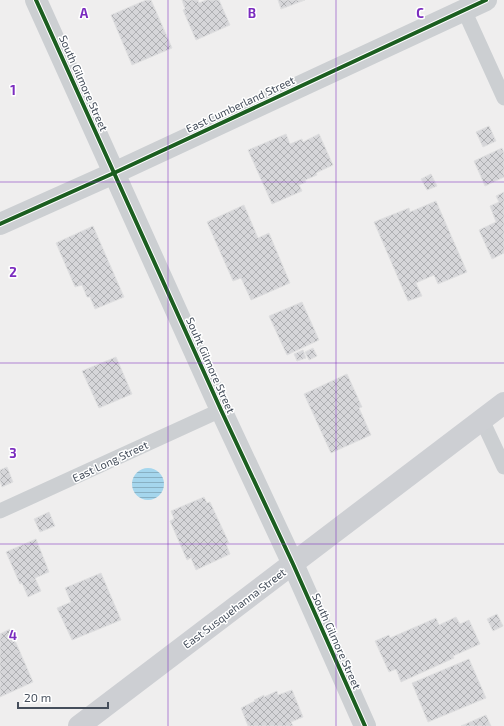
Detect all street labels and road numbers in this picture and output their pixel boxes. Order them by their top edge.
street label: South Gilmore Street [57,33,111,133]
street label: East Cumberland Street [184,73,296,135]
street label: Souht Gilmore Street [184,315,238,415]
street label: East Long Street [70,438,150,484]
street label: East Susquehanna Street [180,565,288,651]
street label: South Gilmore Street [310,591,364,691]

